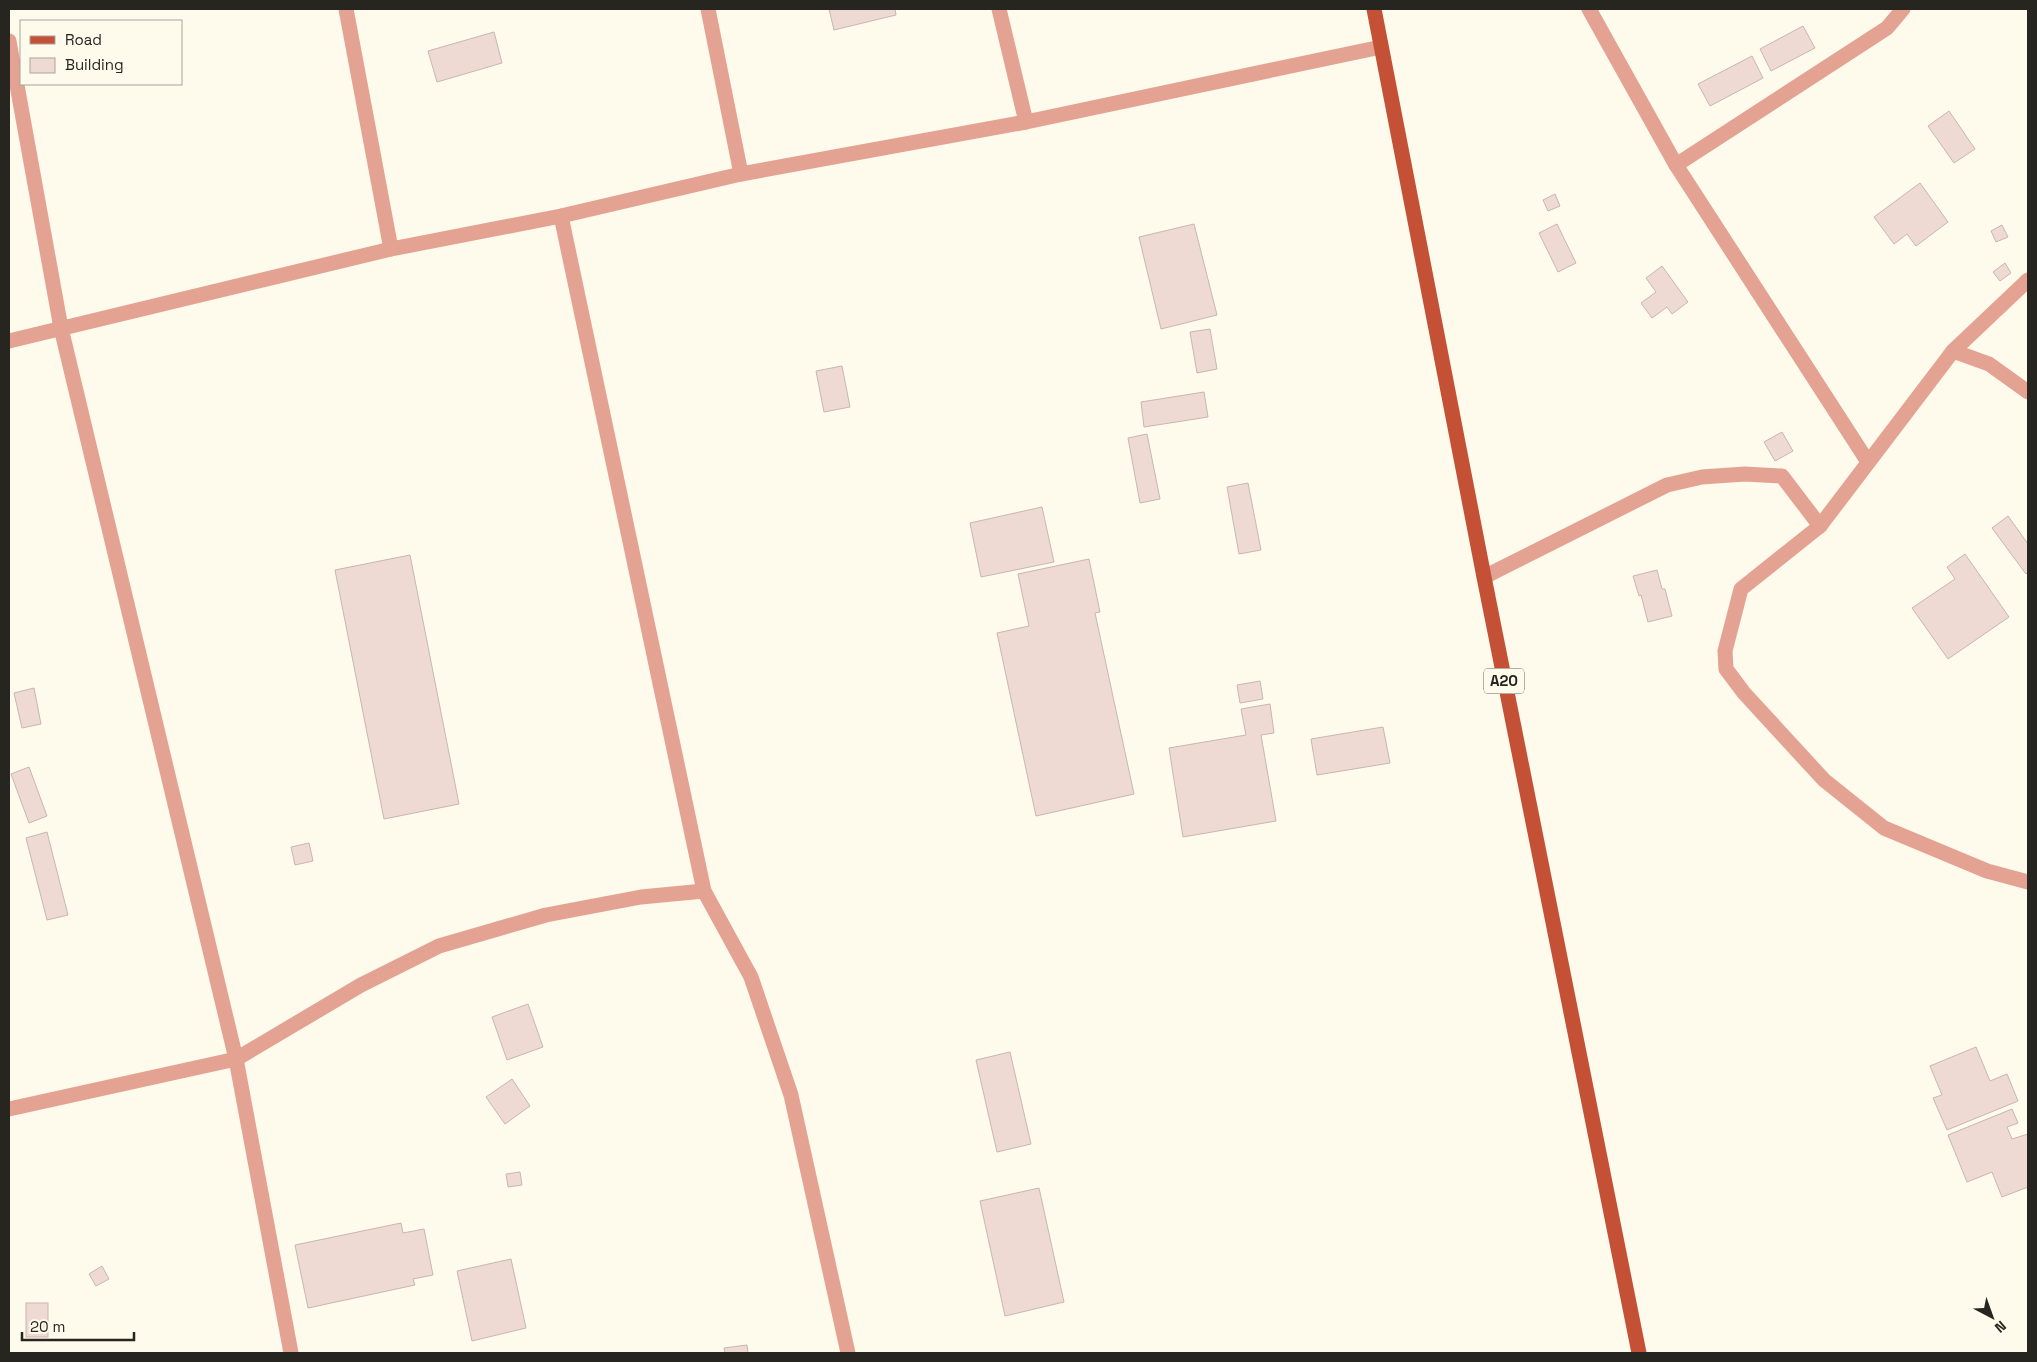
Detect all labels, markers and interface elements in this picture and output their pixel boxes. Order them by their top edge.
legend [20,20,182,85]
text: Road [65,30,102,49]
text: Building [65,55,124,74]
road number: A20 [1484,668,1524,694]
north arrow [1967,1292,2017,1342]
scale bar [22,1310,135,1342]
text: 20 m [30,1317,65,1336]
text: N [1991,1317,2010,1337]

